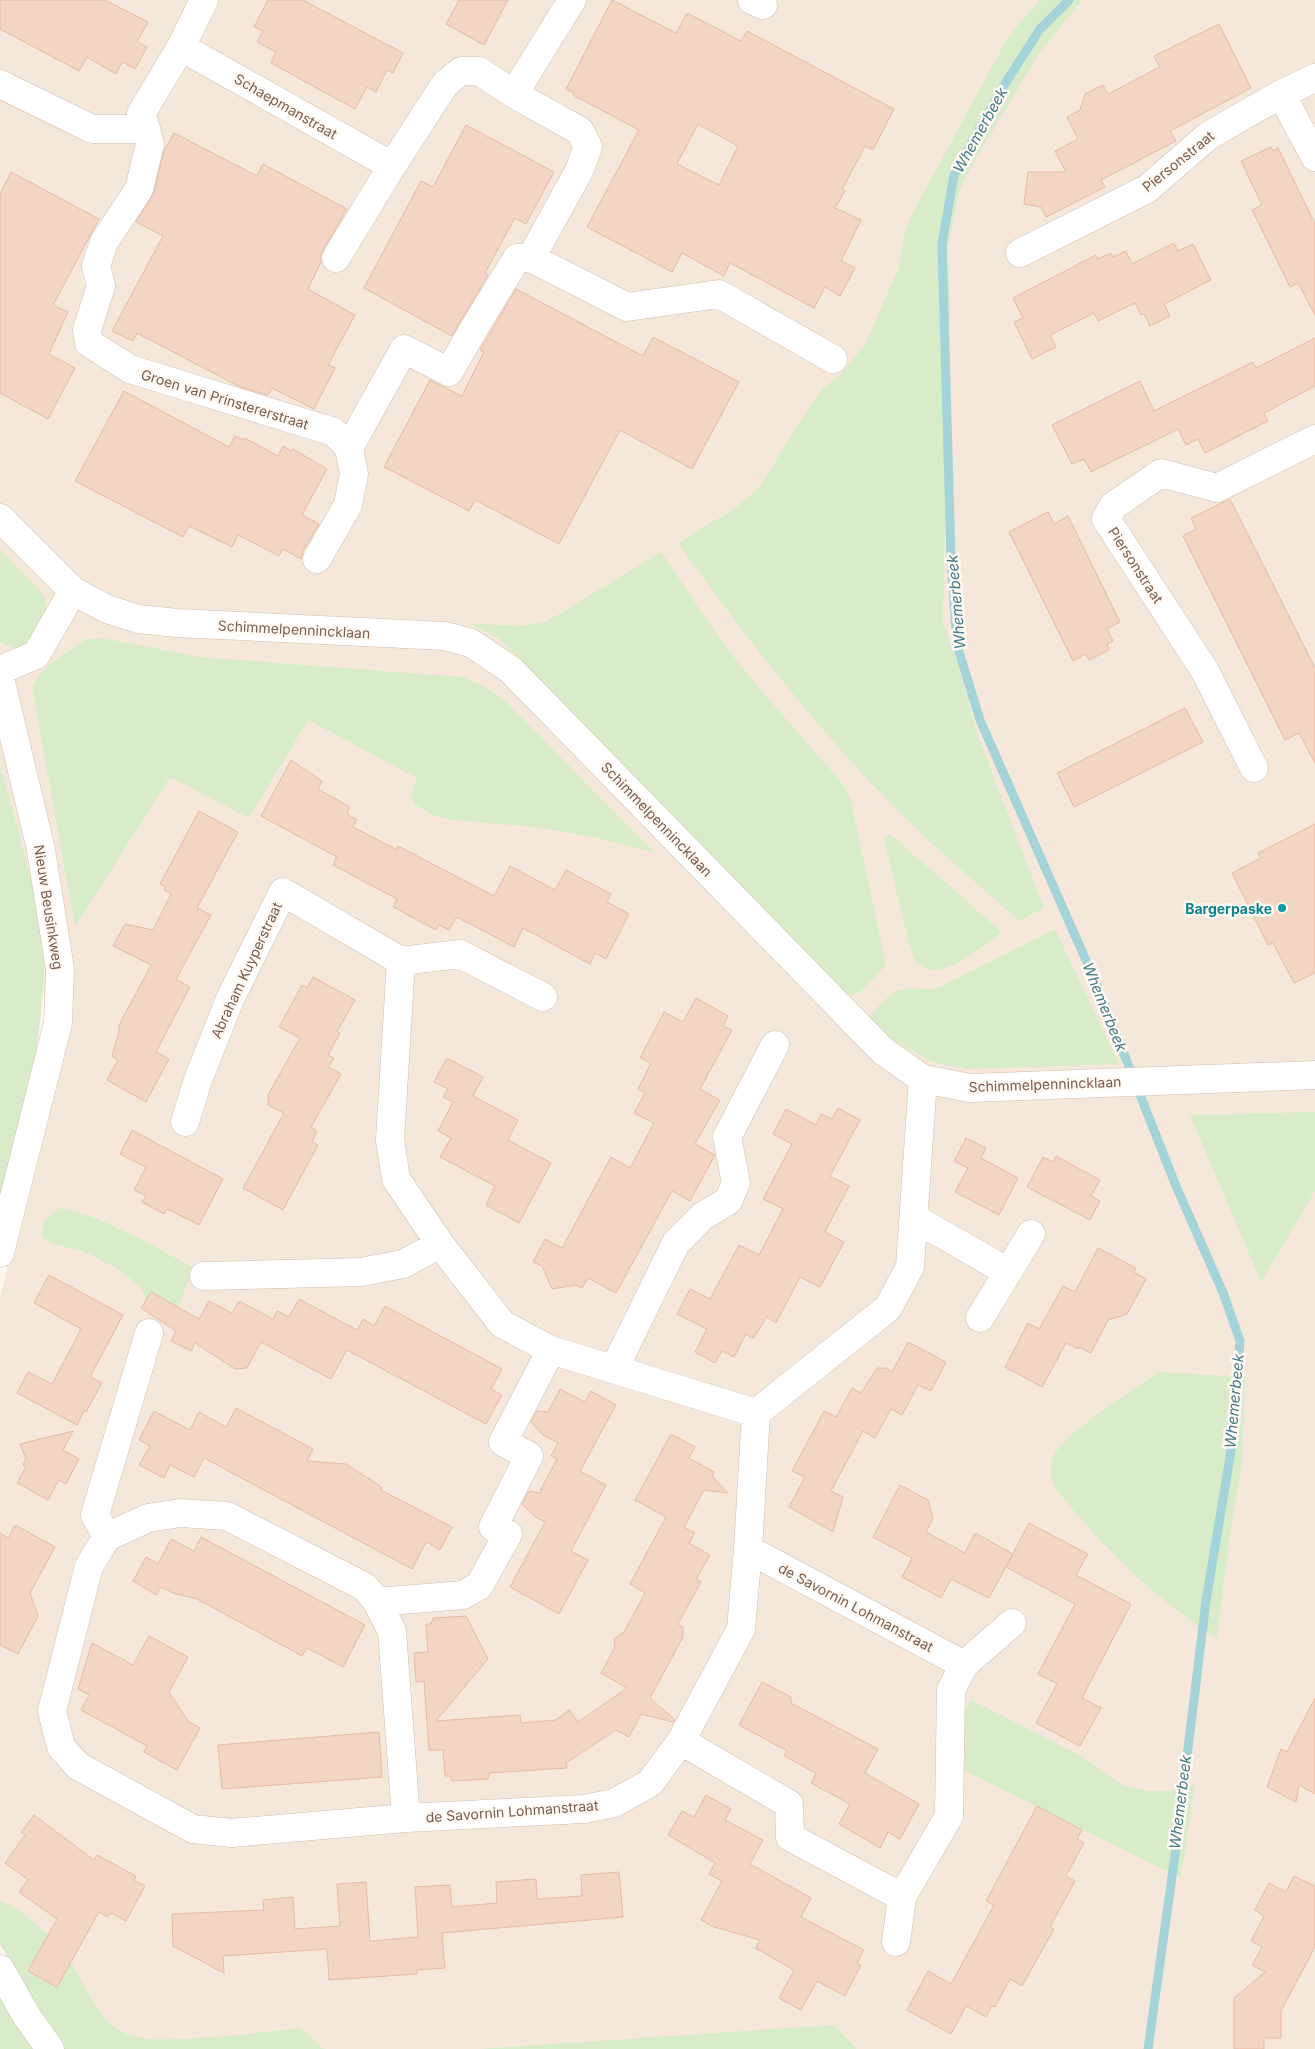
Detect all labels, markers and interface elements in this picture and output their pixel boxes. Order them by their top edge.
street label: Schaepmanstraat [232,70,341,143]
water label: Whemerbeek [949,83,1012,176]
street label: Piersonstraat [1139,127,1218,195]
street label: Groen van Prinstererstraat [139,365,311,433]
street label: Piersonstraat [1105,524,1167,607]
water label: Whemerbeek [942,553,970,650]
street label: Schimmelpennincklaan [217,617,371,641]
street label: Schimmelpennincklaan [598,758,716,880]
street label: Nieuw Beusinkweg [31,843,67,971]
street label: Abraham Kuyperstraat [207,899,285,1041]
place label: Bargerpaske [1185,900,1272,917]
marker: Bargerpaske [1276,902,1288,914]
water label: Whemerbeek [1078,960,1132,1055]
street label: Schimmelpennincklaan [968,1073,1122,1095]
water label: Whemerbeek [1220,1352,1248,1449]
street label: de Savornin Lohmanstraat [776,1559,937,1655]
water label: Whemerbeek [1165,1753,1195,1850]
street label: de Savornin Lohmanstraat [425,1796,599,1826]

